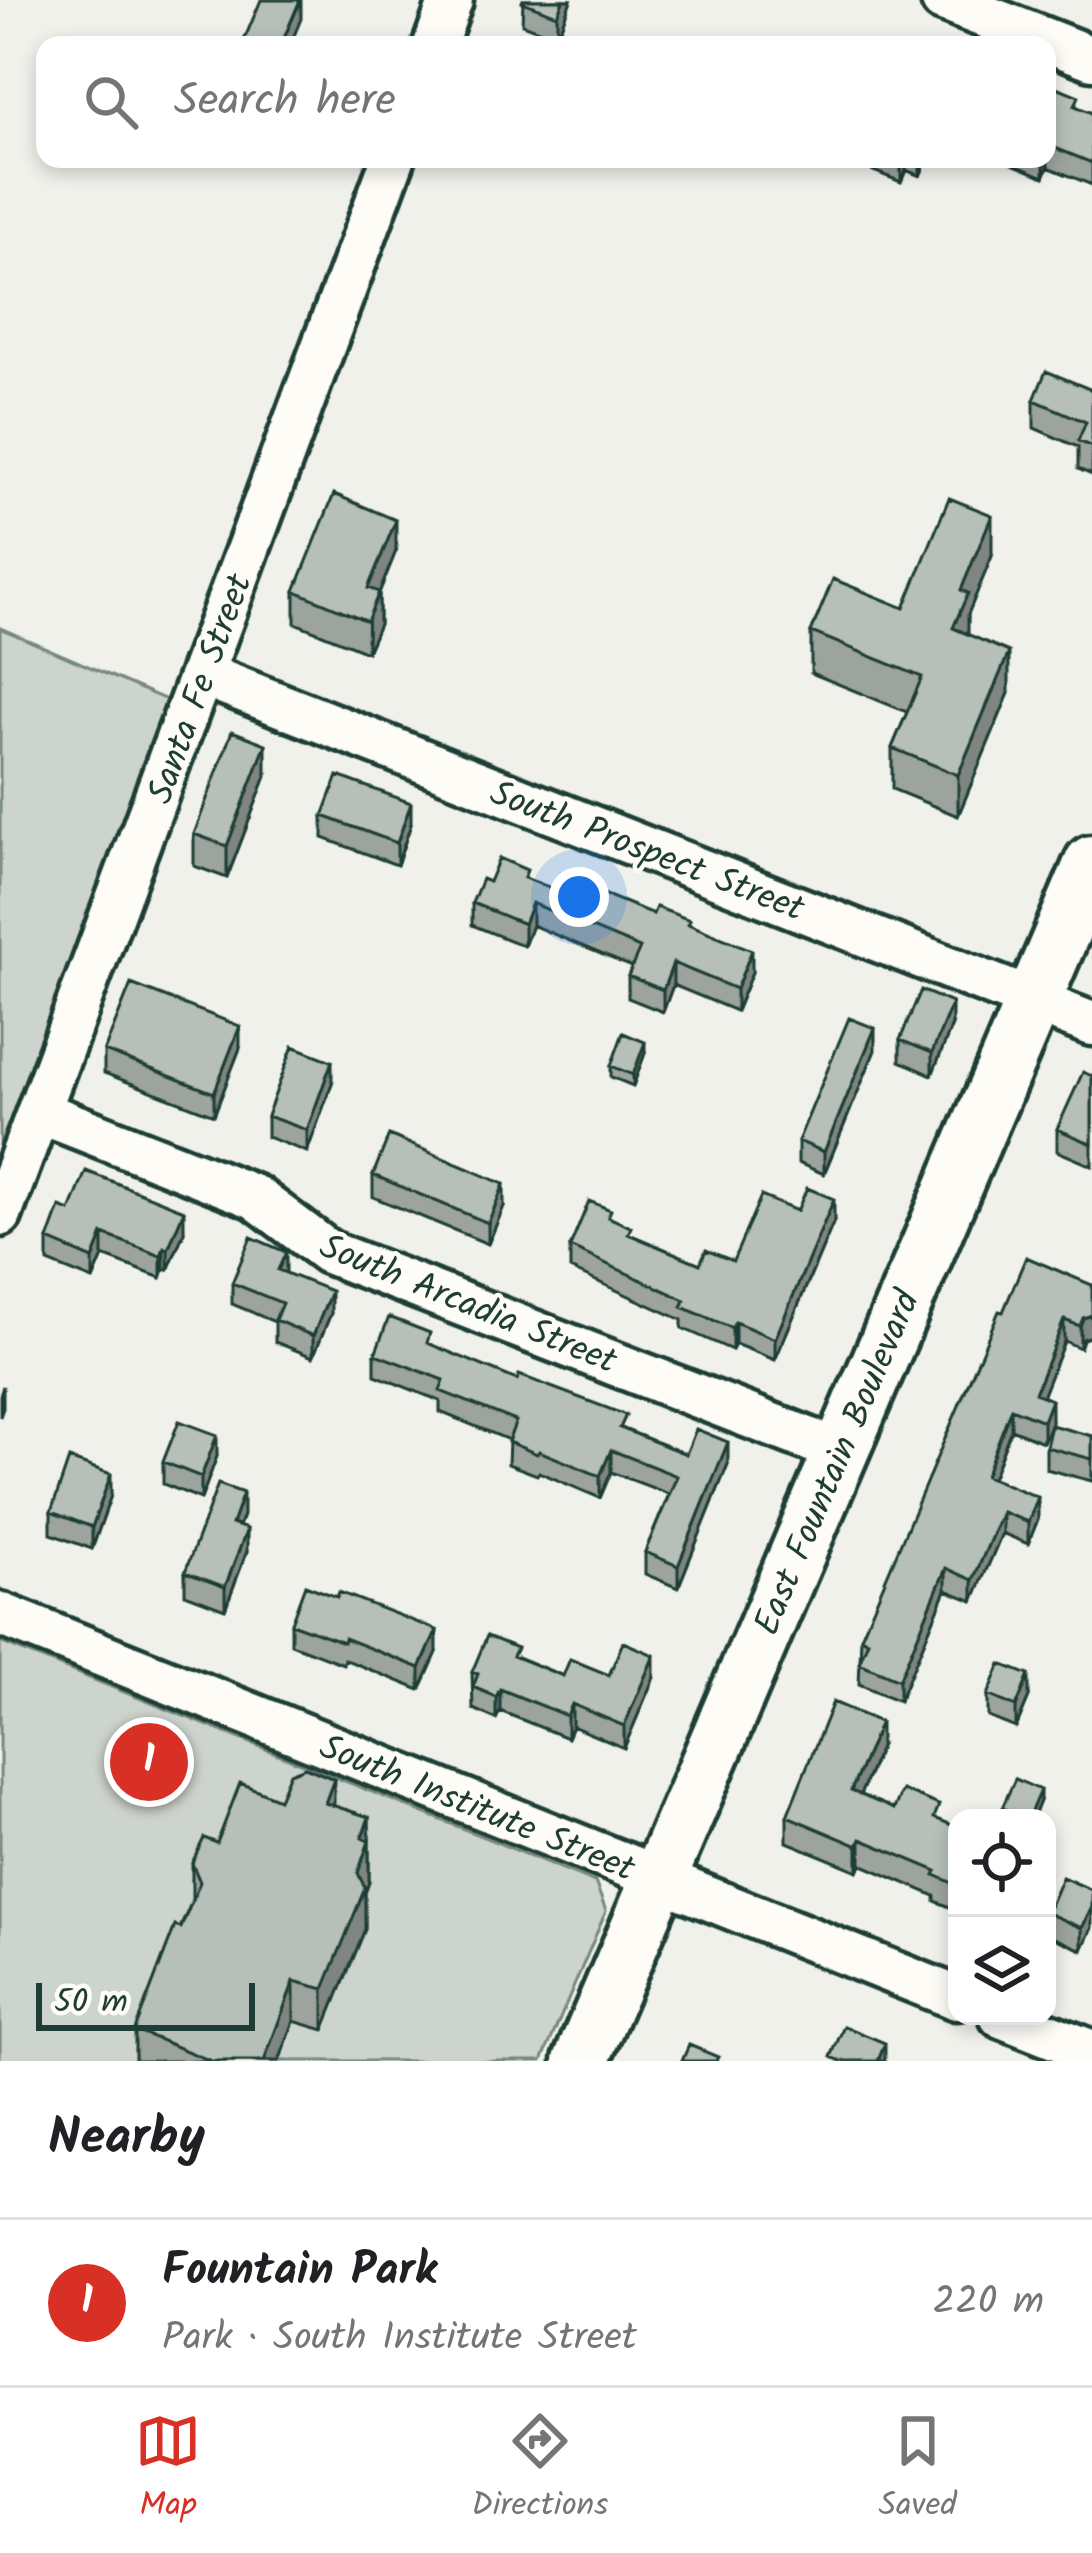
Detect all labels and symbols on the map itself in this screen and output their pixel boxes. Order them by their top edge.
street label: Santa Fe Street [133,565,270,812]
street label: South Prospect Street [481,766,813,939]
your location [549,867,609,927]
street label: South Arcadia Street [310,1220,626,1391]
street label: East Fountain Boulevard [740,1281,937,1645]
pin: 1 [110,1717,188,1807]
street label: South Institute Street [310,1720,644,1899]
scale bar [36,1977,255,2030]

